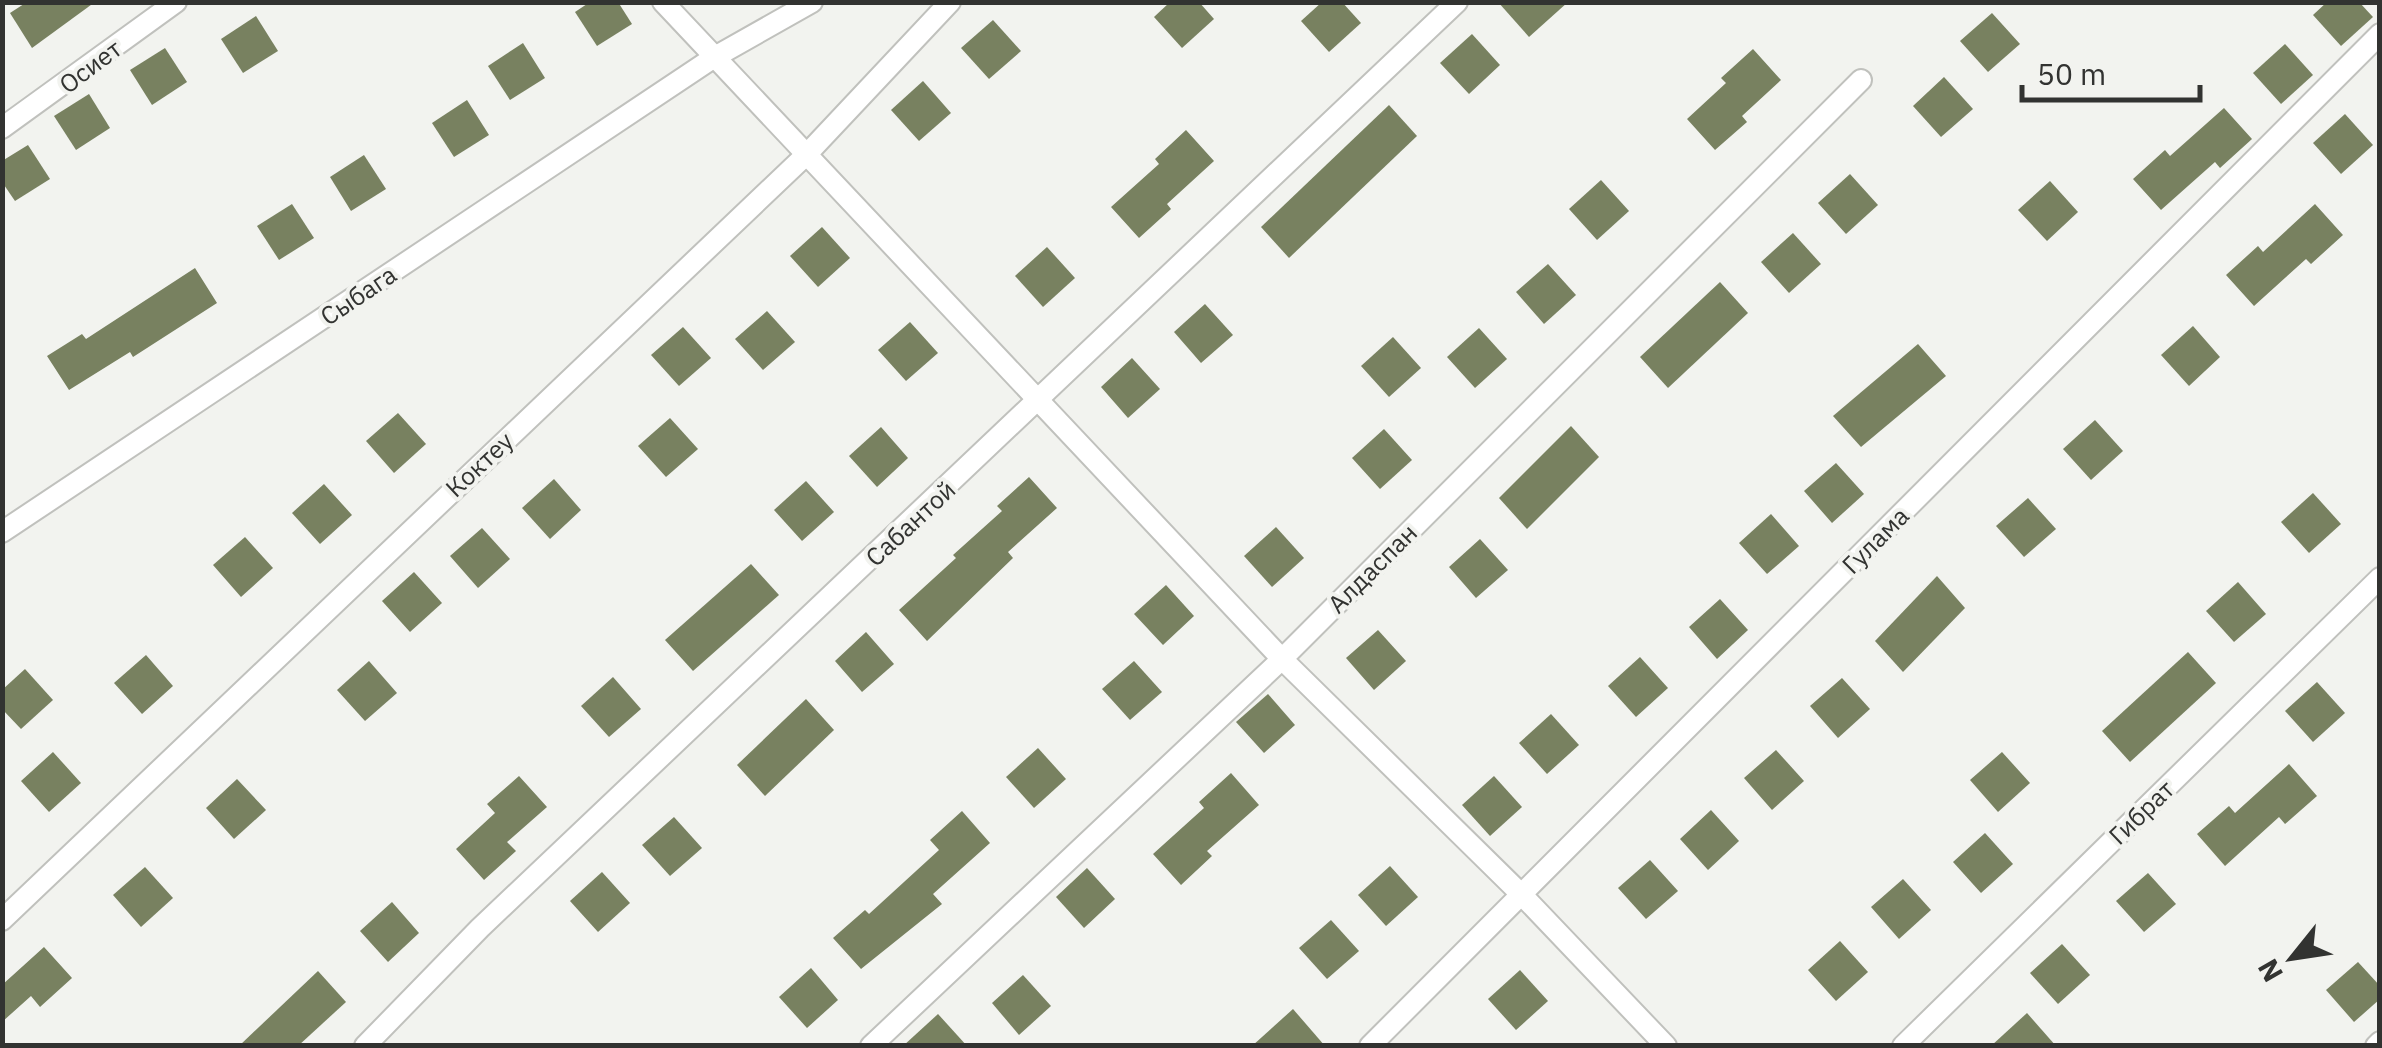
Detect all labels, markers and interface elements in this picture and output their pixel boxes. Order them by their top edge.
street label: Осиет [52,32,128,100]
scale bar [2022,40,2200,102]
text: 50 m [2037,54,2106,93]
street label: Сыбага [314,258,402,332]
street label: Коктеу [438,424,520,504]
street label: Сабантой [858,473,962,573]
street label: Гулама [1834,499,1916,581]
street label: Алдаспан [1320,516,1424,620]
street label: Гибрат [2101,773,2181,851]
north arrow [2242,908,2342,1008]
text: N [2249,953,2291,989]

